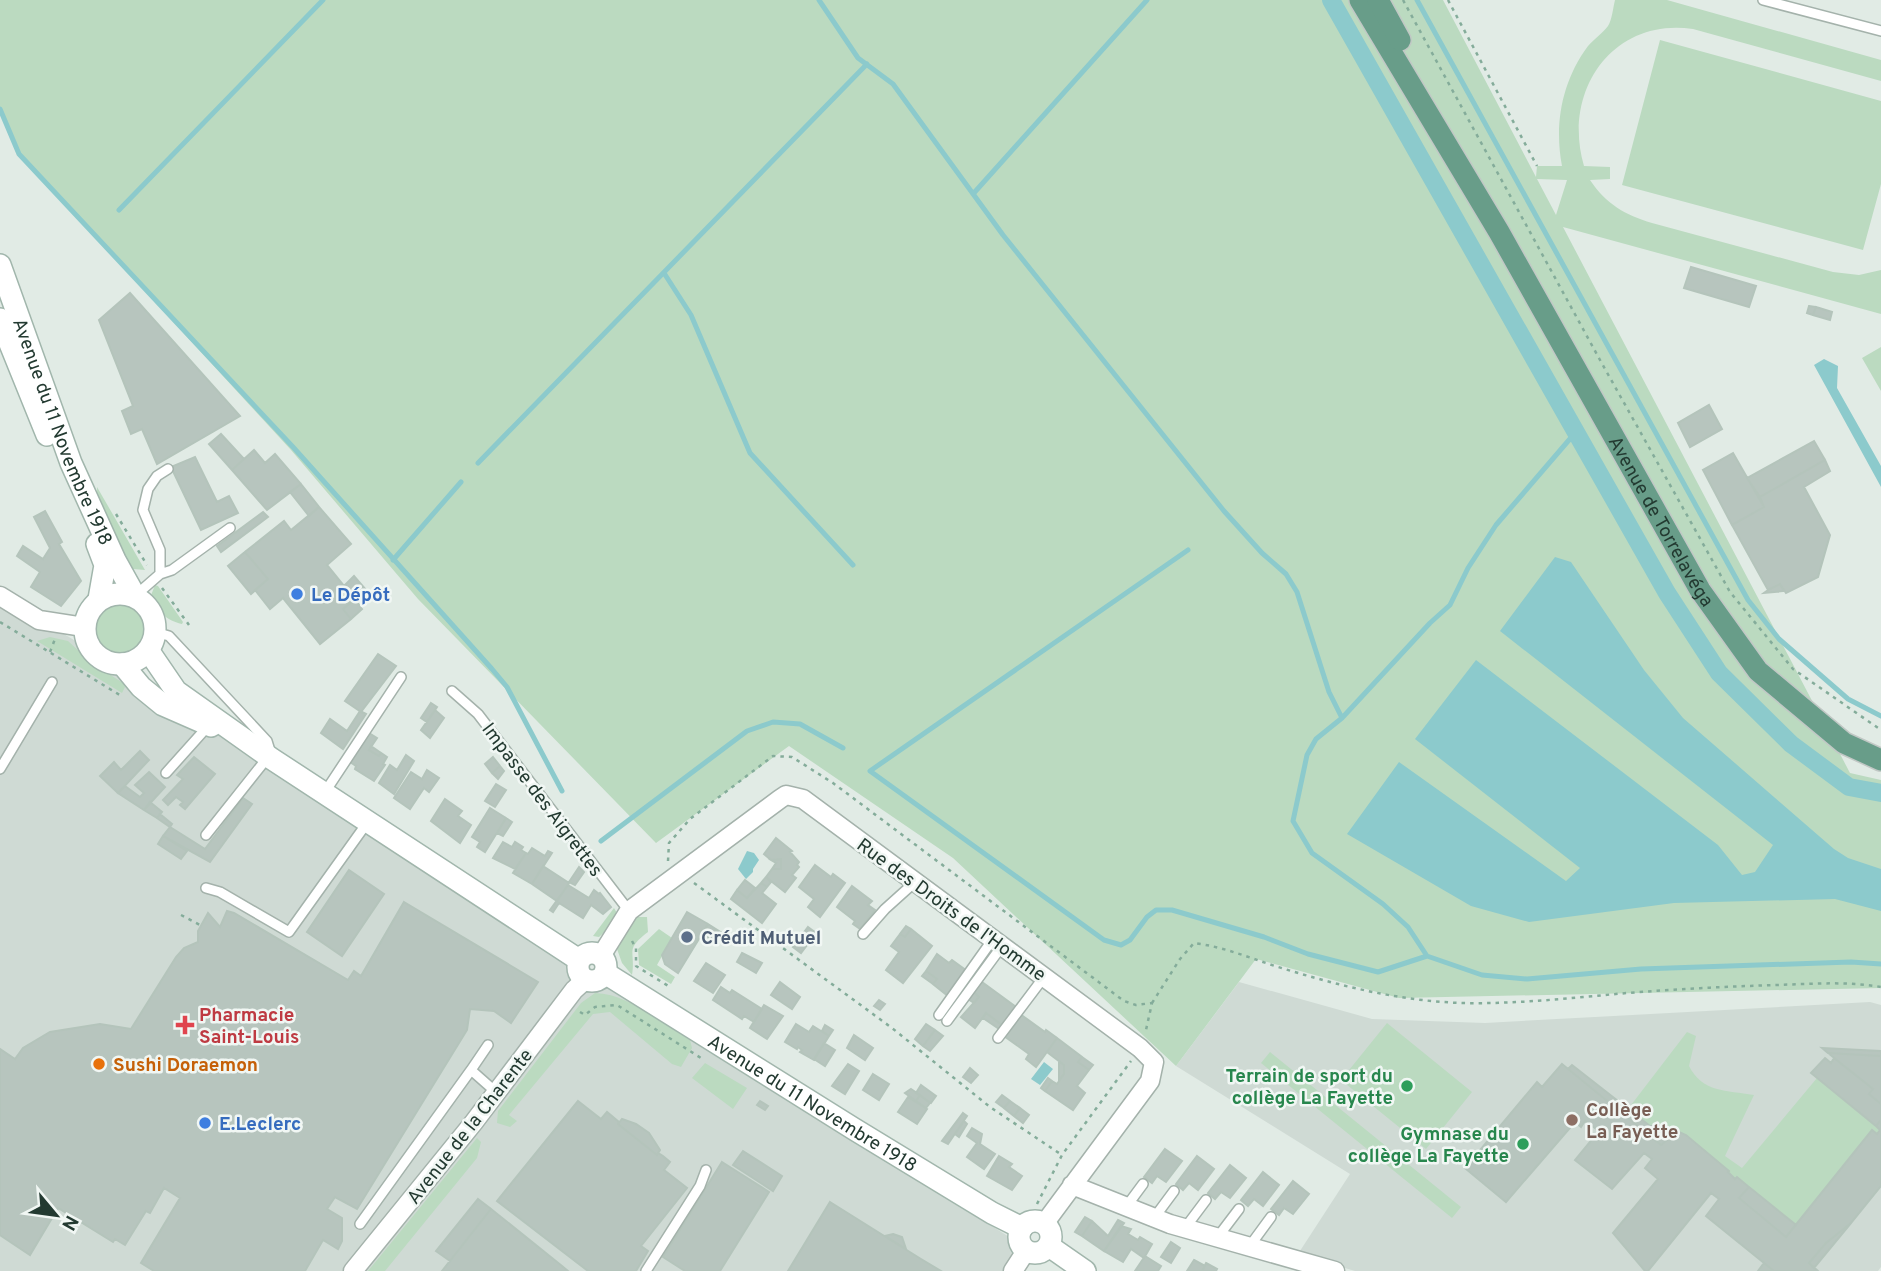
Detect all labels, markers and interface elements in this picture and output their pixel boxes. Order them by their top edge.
street label: Avenue du 11 Novembre 1918 [6,315,117,550]
street label: Avenue de Torrelavéga [1602,432,1718,612]
place label: Le Dépôt [311,584,390,608]
marker: Le Dépôt [289,586,305,602]
street label: Impasse des Aigrettes [476,718,607,882]
street label: Rue des Droits de l'Homme [851,834,1050,988]
place label: Crédit Mutuel [701,927,821,951]
marker: Crédit Mutuel [679,929,695,945]
place label: Pharmacie Saint-Louis [199,1004,299,1050]
marker: Pharmacie Saint-Louis [177,1017,193,1033]
street label: Avenue du 11 Novembre 1918 [703,1030,921,1179]
street label: Avenue de la Charente [402,1045,539,1210]
place label: Sushi Doraemon [113,1054,258,1078]
marker: Sushi Doraemon [91,1056,107,1072]
place label: Terrain de sport du collège La Fayette [1225,1065,1393,1111]
marker: Terrain de sport du collège La Fayette [1399,1078,1415,1094]
place label: Collège La Fayette [1586,1099,1678,1145]
marker: Collège La Fayette [1564,1112,1580,1128]
place label: E.Leclerc [219,1113,301,1137]
marker: E.Leclerc [197,1115,213,1131]
place label: Gymnase du collège La Fayette [1348,1123,1509,1169]
marker: Gymnase du collège La Fayette [1515,1136,1531,1152]
north arrow [21,1180,91,1250]
text: N [55,1210,83,1234]

